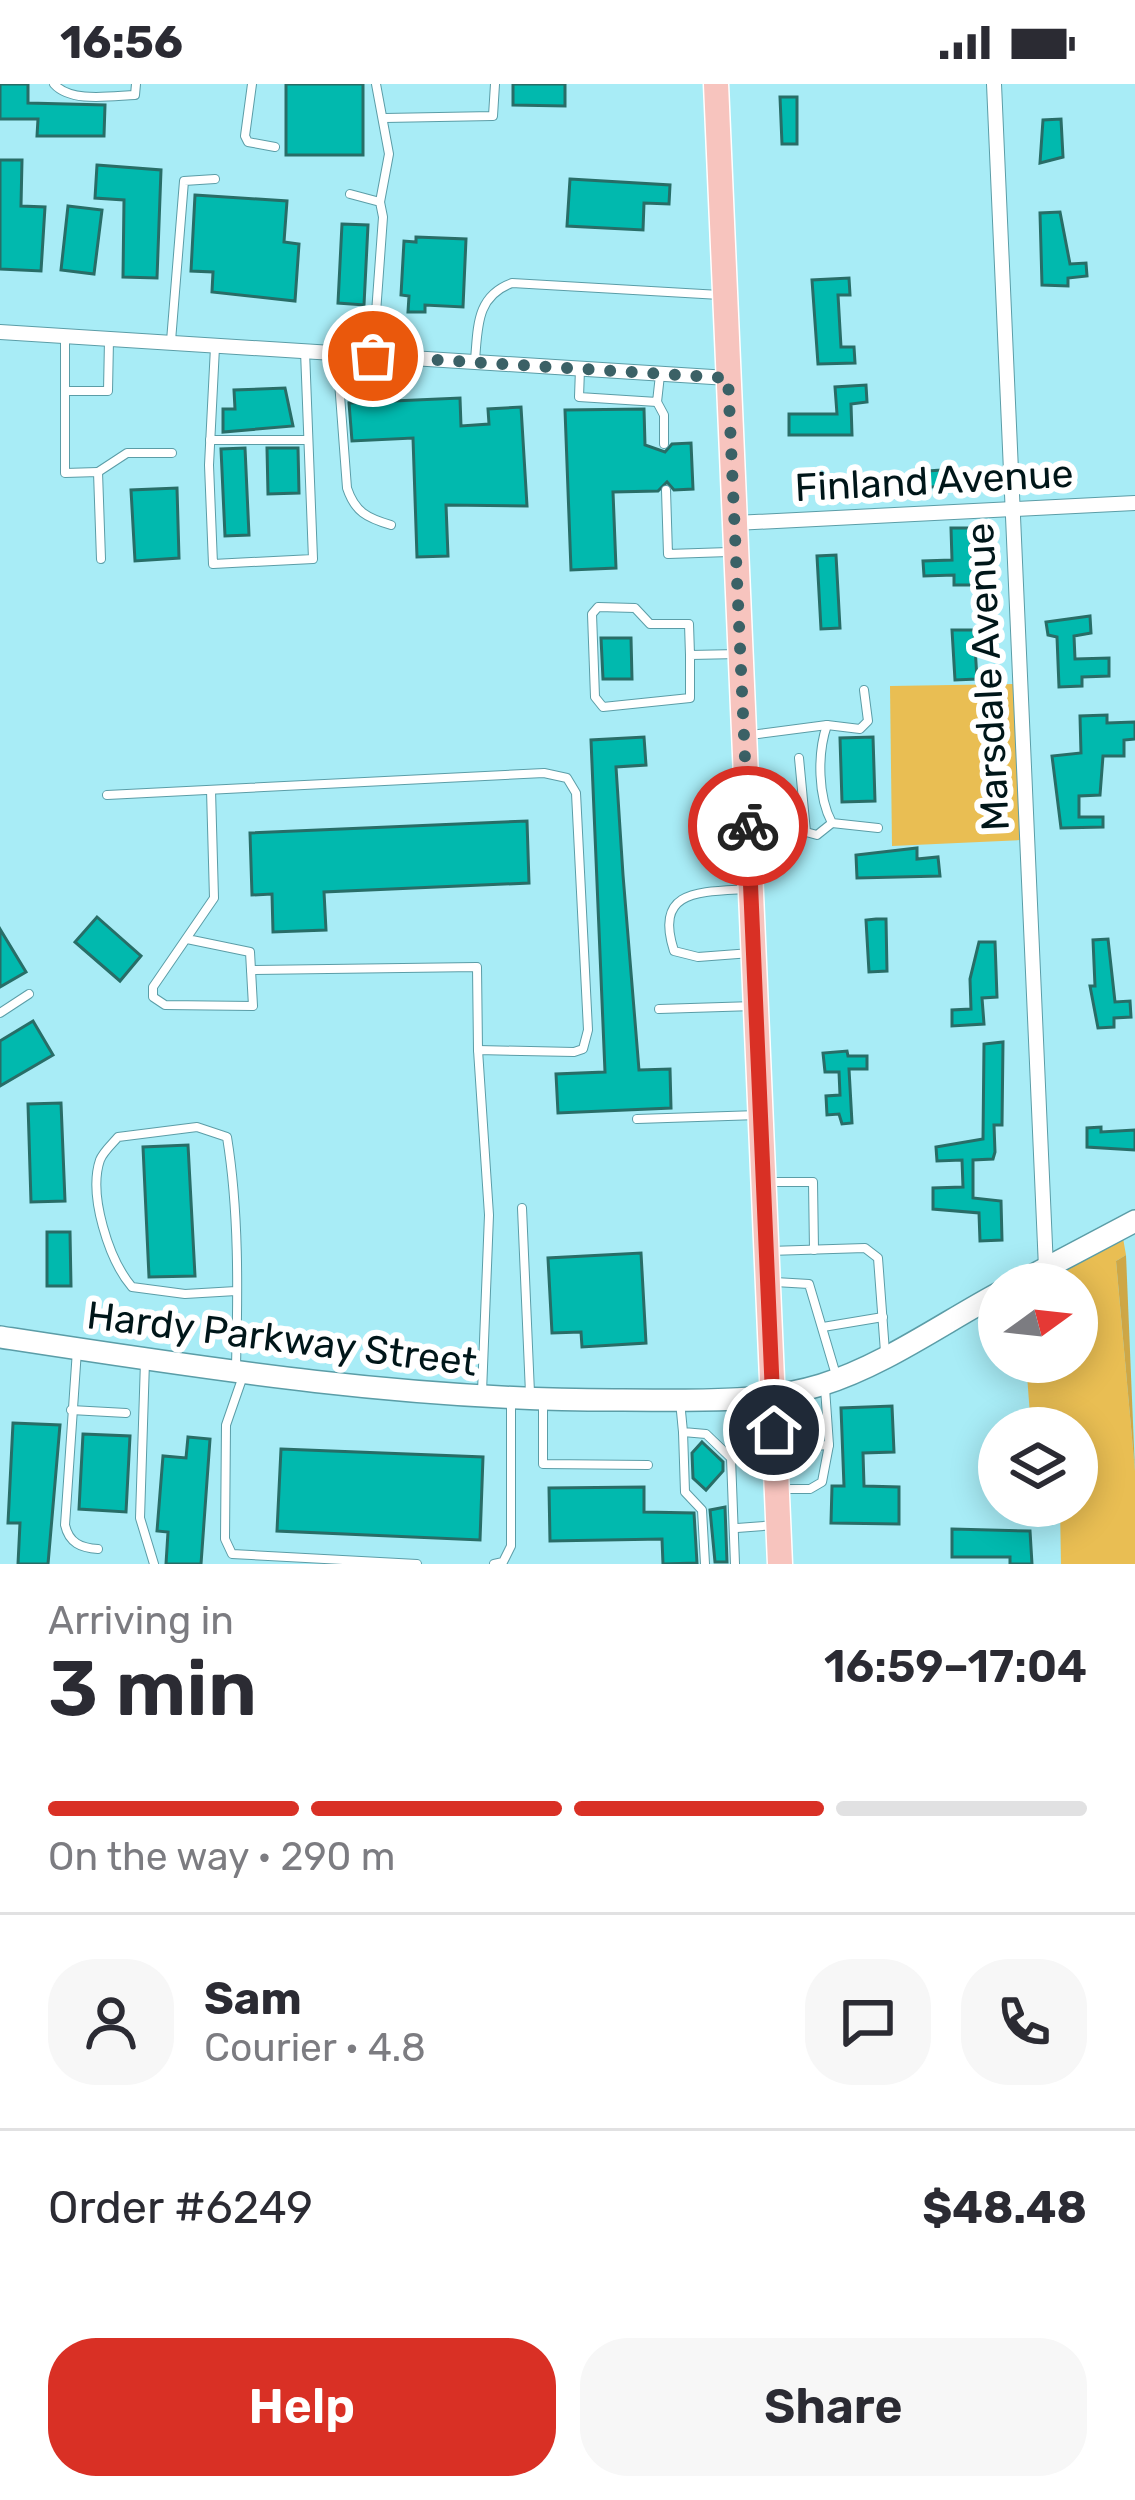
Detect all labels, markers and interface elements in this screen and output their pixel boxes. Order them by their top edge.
text: 16:56 [60,16,183,69]
pin [322,305,424,407]
icon: bag [340,323,406,389]
street label: Finland Avenue [794,451,1074,511]
street label: Marsdale Avenue [957,522,1019,832]
courier [688,766,808,886]
icon: bike [715,793,781,859]
north arrow [978,1263,1098,1383]
map controls [978,1263,1098,1527]
street label: Hardy Parkway Street [84,1292,480,1386]
pin [723,1379,825,1481]
icon: home [741,1397,807,1463]
button: layers [978,1407,1098,1527]
text: Arriving in [48,1598,234,1644]
text: 16:59–17:04 [824,1640,1087,1693]
text: 3 min [48,1642,257,1735]
text: On the way · 290 m [48,1834,396,1880]
button: person [48,1959,174,2085]
button: chat [805,1959,931,2085]
button: phone [961,1959,1087,2085]
text: Sam [204,1972,302,2025]
text: Courier · 4.8 [204,2025,426,2071]
text: Order #6249 [48,2181,313,2234]
text: $48.48 [922,2181,1087,2234]
button: Help [48,2338,556,2476]
button: Share [580,2338,1087,2476]

